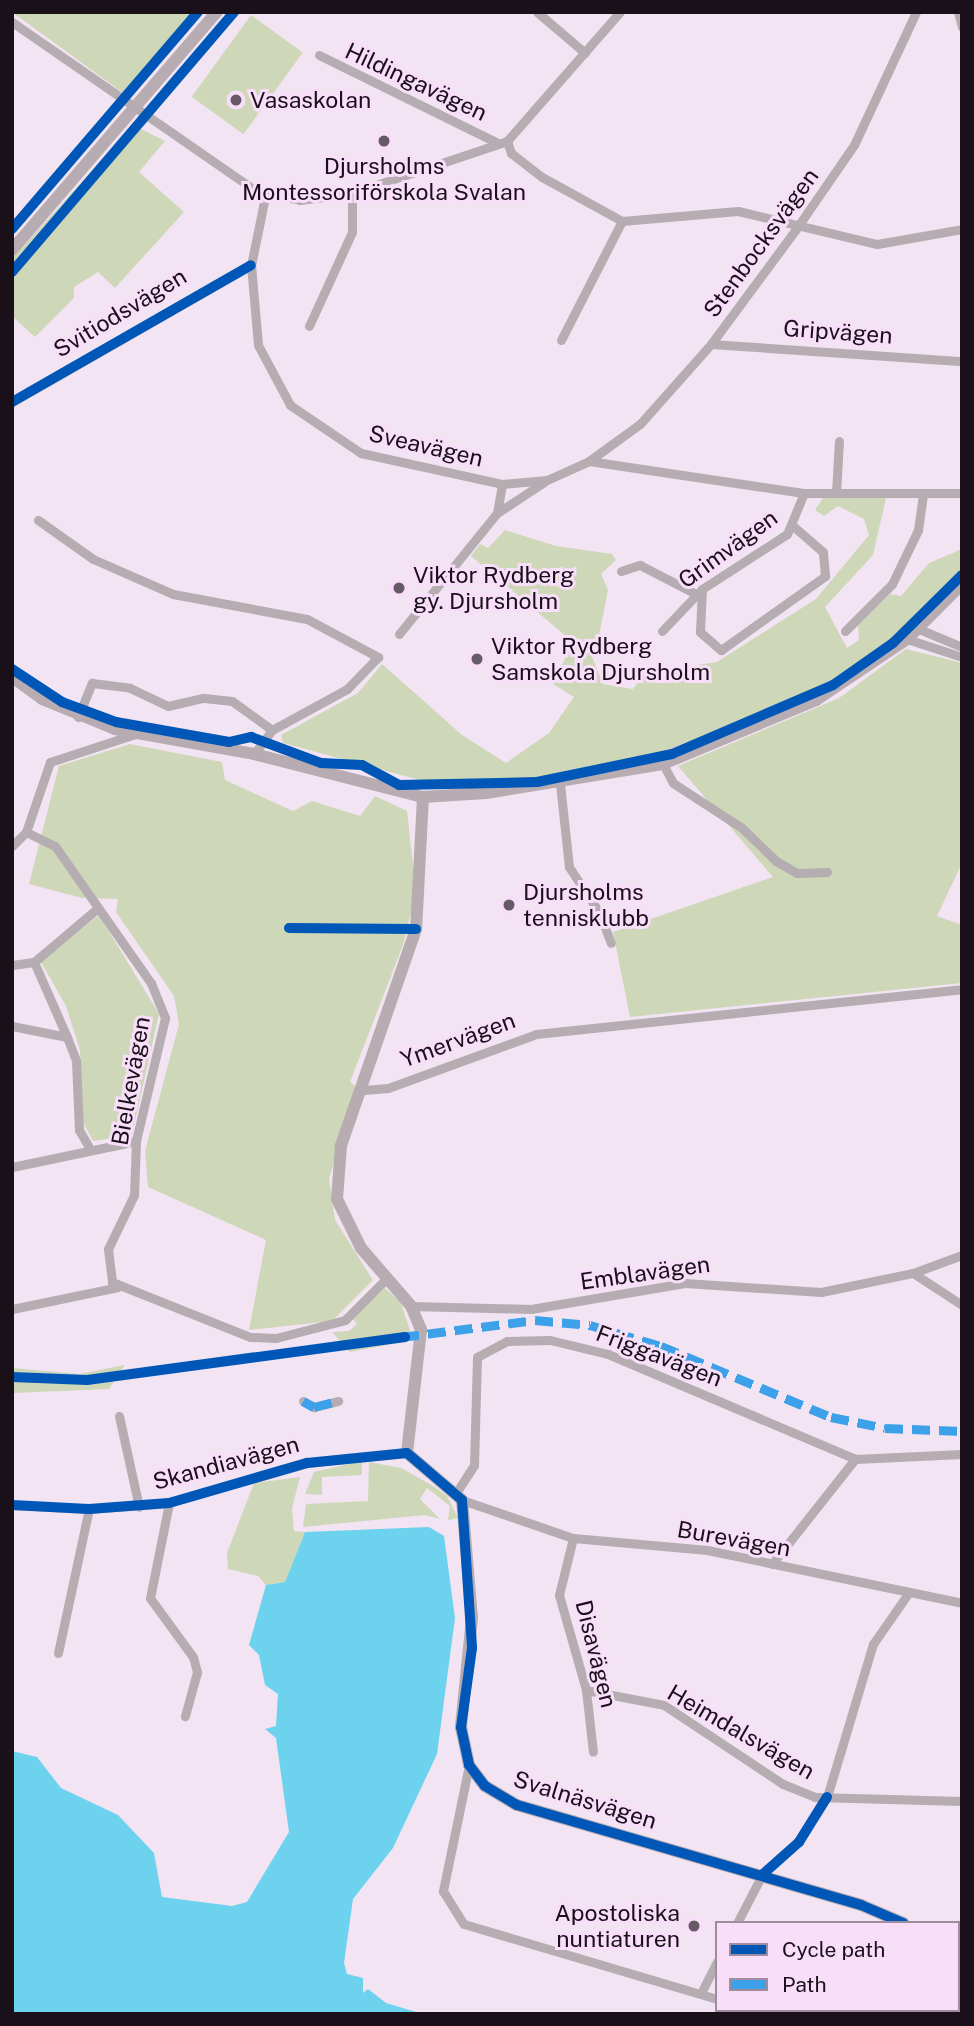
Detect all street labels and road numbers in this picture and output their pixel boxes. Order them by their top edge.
street label: Hildingavägen [341,37,491,127]
street label: Stenbocksvägen [698,163,824,323]
street label: Svitiodsvägen [49,263,191,363]
street label: Gripvägen [782,314,894,350]
street label: Sveavägen [366,419,486,473]
street label: Grimvägen [673,504,783,594]
street label: Ymervägen [397,1007,519,1073]
street label: Bielkevägen [106,1014,156,1148]
street label: Emblavägen [578,1250,712,1296]
street label: Friggavägen [592,1319,726,1393]
street label: Skandiavägen [150,1430,302,1496]
street label: Burevägen [675,1515,793,1563]
street label: Disavägen [569,1597,623,1711]
street label: Heimdalsvägen [663,1679,819,1785]
street label: Svalnäsvägen [510,1765,660,1835]

